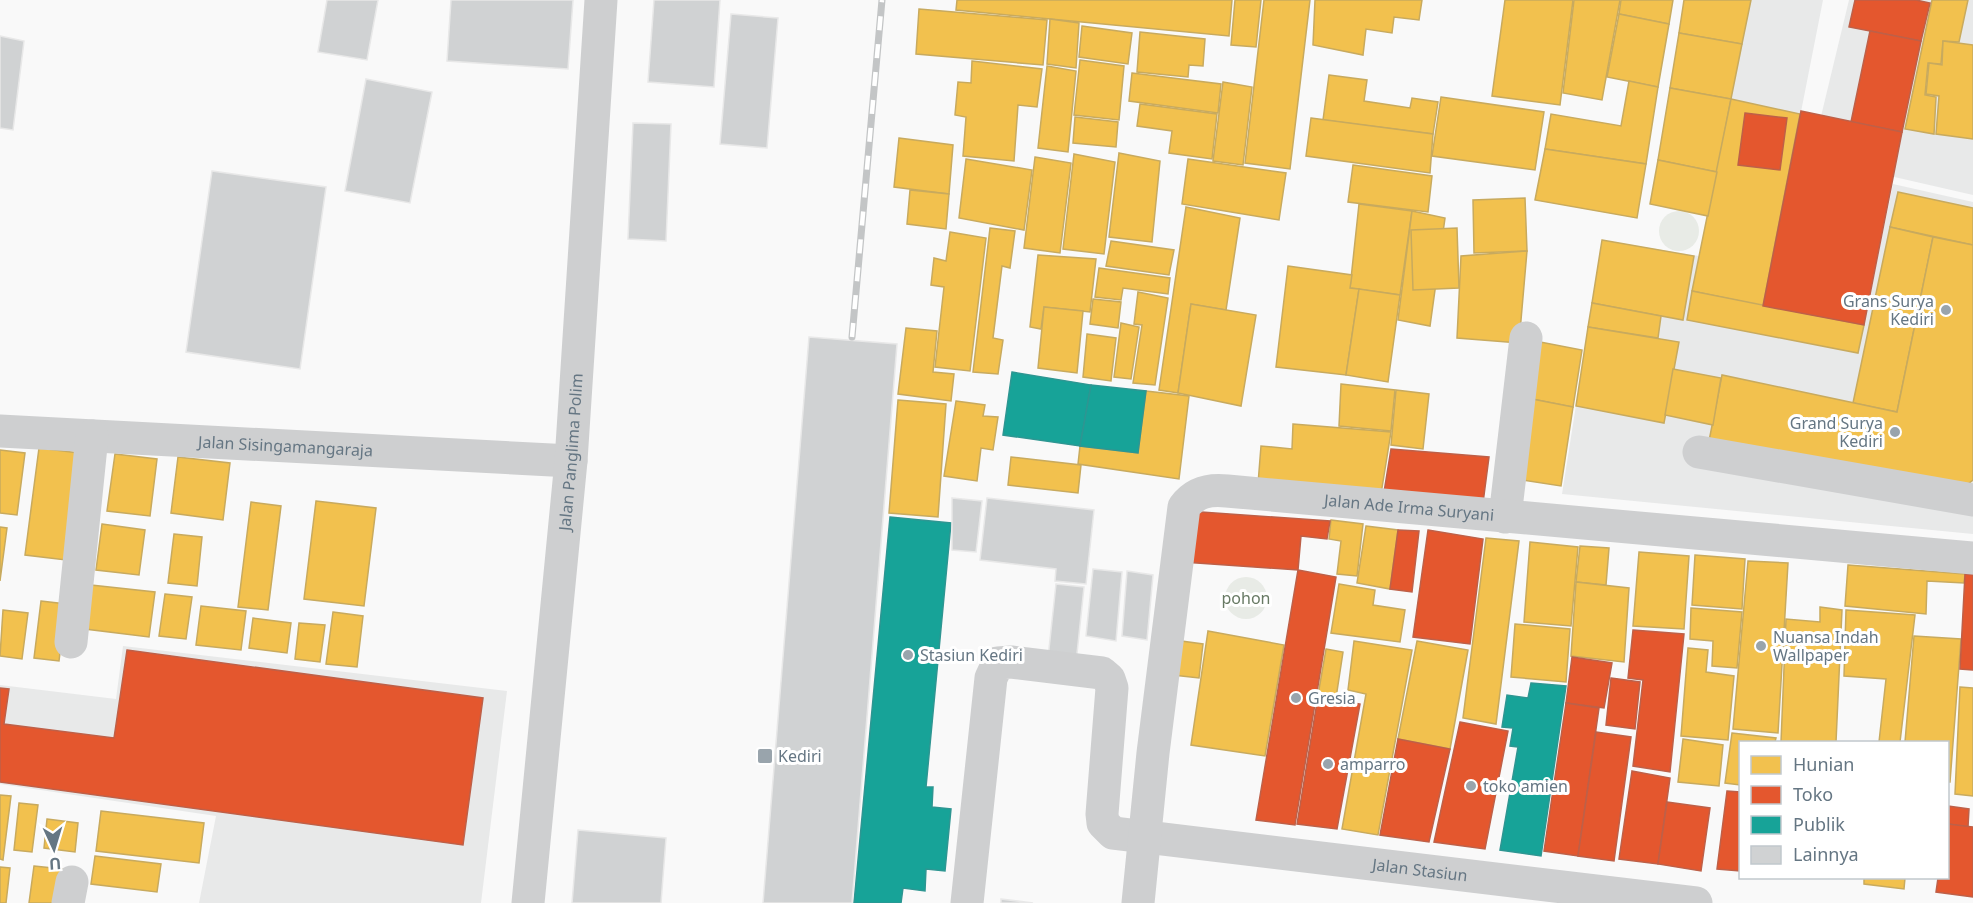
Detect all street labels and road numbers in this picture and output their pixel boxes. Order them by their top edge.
street label: Jalan Panglima Polim [553,373,588,534]
street label: Jalan Sisingamangaraja [196,430,374,462]
street label: Jalan Ade Irma Suryani [1321,489,1495,526]
street label: Jalan Stasiun [1369,853,1469,886]

